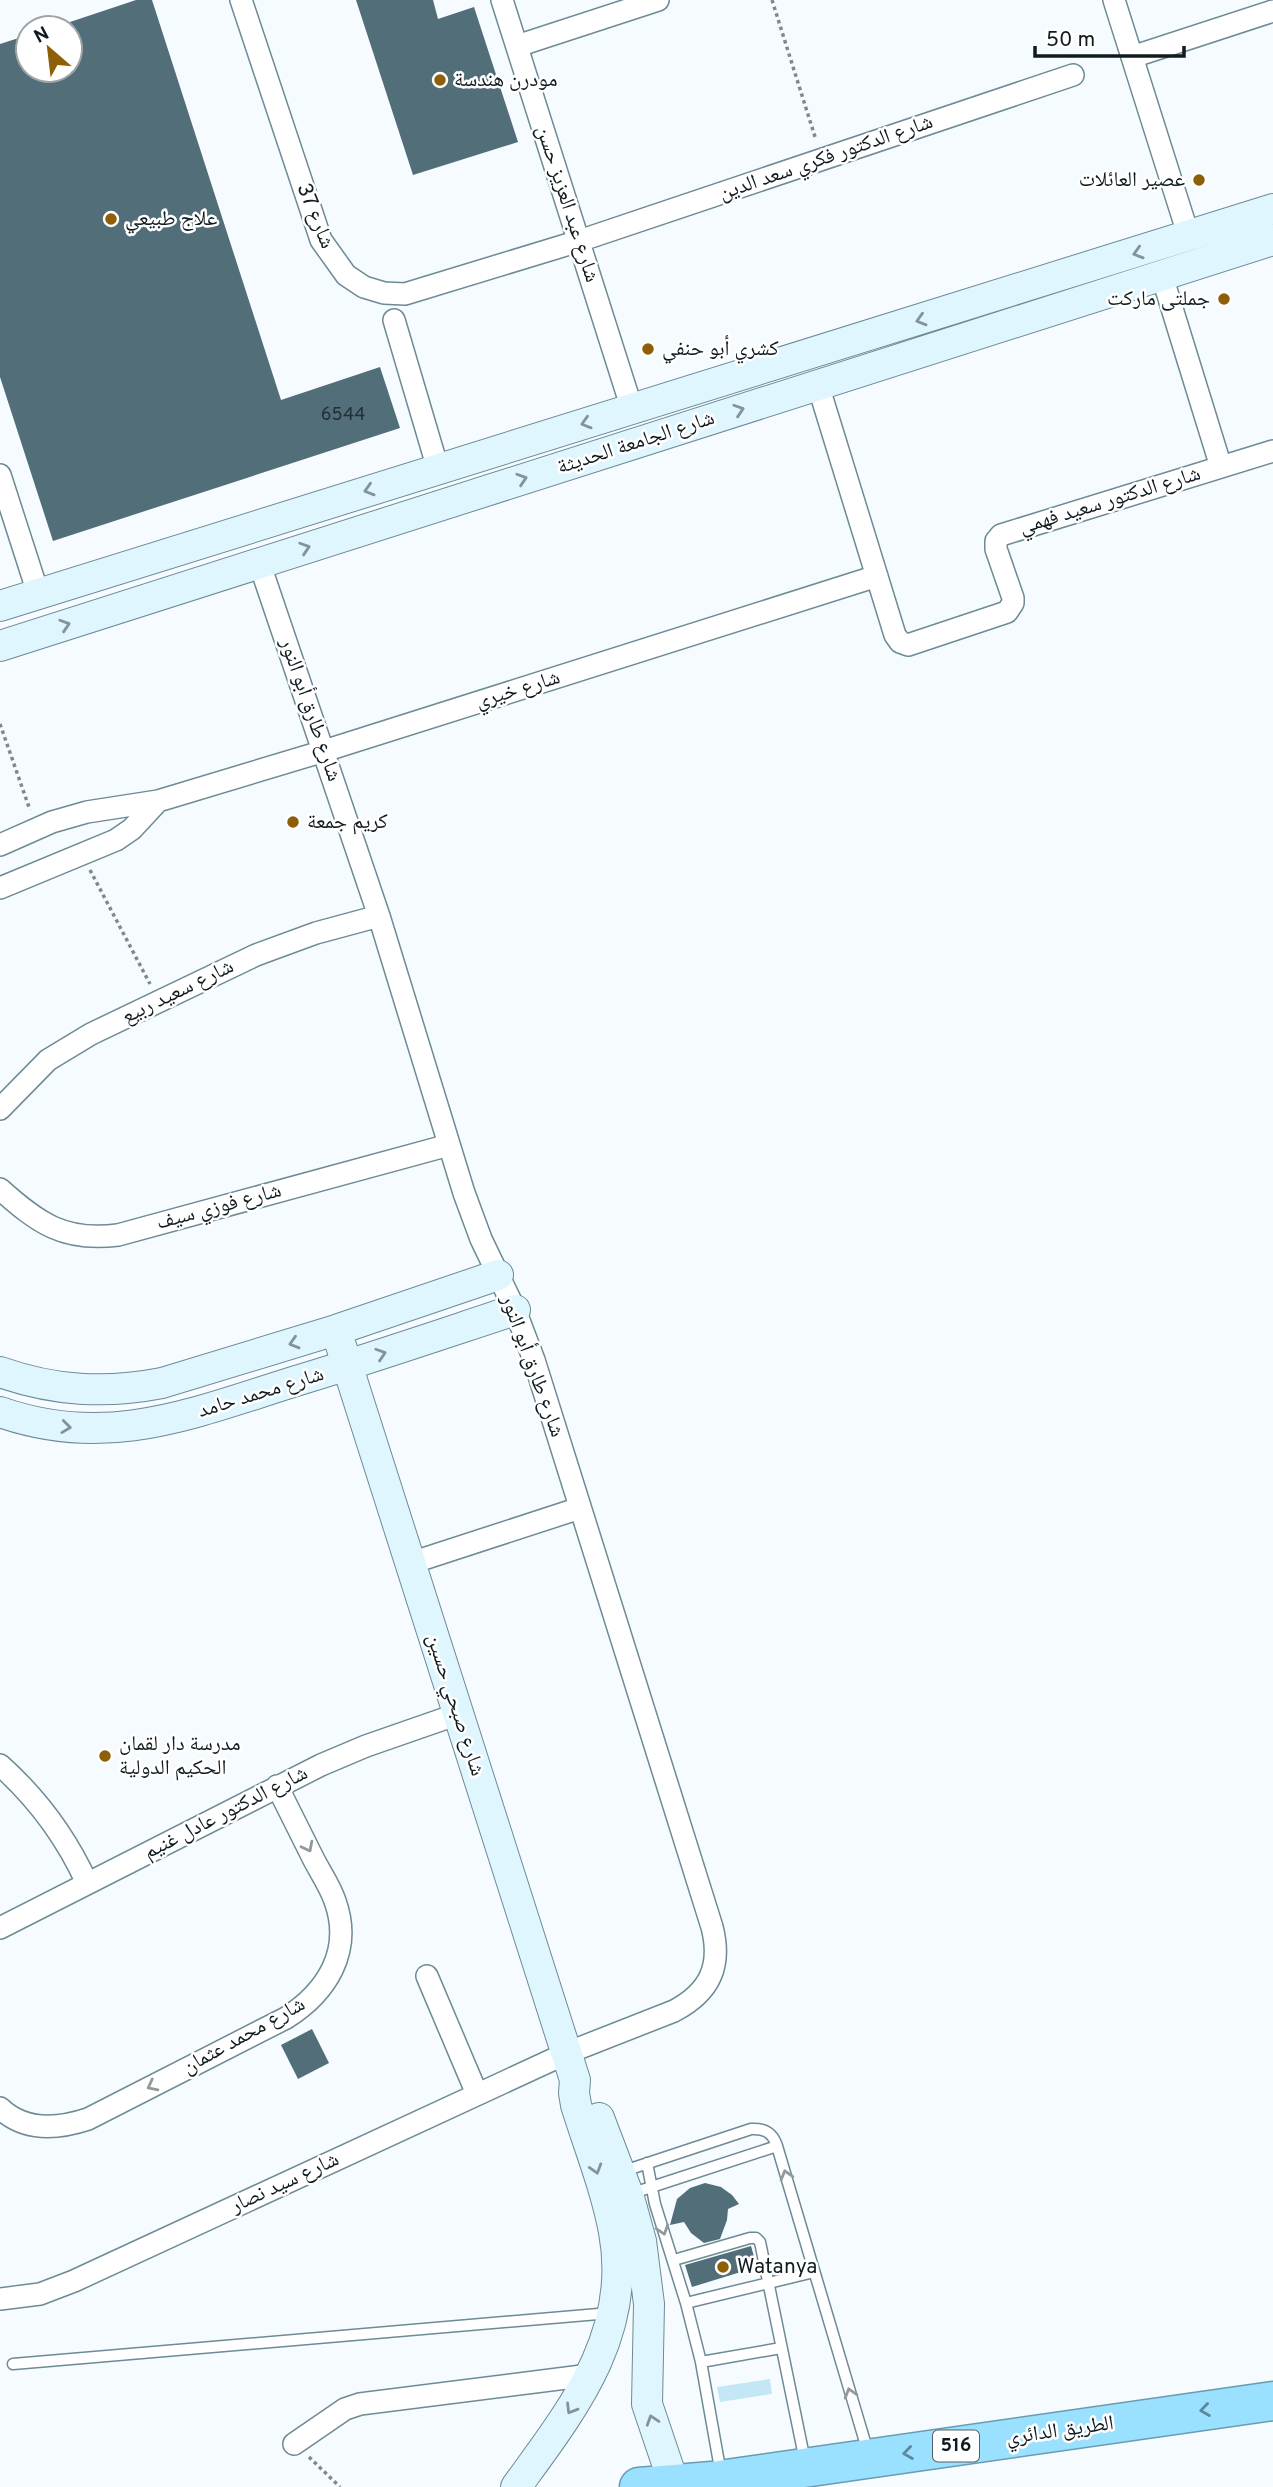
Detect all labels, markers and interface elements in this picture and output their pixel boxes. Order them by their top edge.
north arrow [14,14,84,84]
scale bar [1035,14,1184,58]
text: N [30,22,54,50]
text: 50 m [1046,27,1095,54]
place label: مودرن هندسة [454,67,558,94]
marker: مودرن هندسة [432,72,448,88]
street label: شارع الدكتور فكري سعد الدين [715,109,937,209]
street label: شارع عبد العزيز حسن [529,122,605,286]
place label: عصير العائلات [1079,167,1185,194]
marker: عصير العائلات [1191,172,1207,188]
street label: شارع 37 [290,179,340,253]
place label: علاج طبيعي [125,206,218,234]
marker: علاج طبيعي [103,211,119,227]
one-way arrow [1132,244,1144,259]
place label: جملتى ماركت [1107,286,1210,313]
marker: جملتى ماركت [1216,291,1232,307]
one-way arrow [915,312,927,326]
place label: كشري أبو حنفي [662,335,779,364]
marker: كشري أبو حنفي [640,341,656,357]
house number: 6544 [321,404,365,427]
one-way arrow [732,404,744,419]
street label: شارع الجامعة الحديثة [554,405,718,481]
one-way arrow [581,415,593,430]
street label: شارع الدكتور سعيد فهمي [1016,461,1204,543]
one-way arrow [515,473,527,487]
one-way arrow [363,482,375,497]
one-way arrow [298,542,311,556]
one-way arrow [58,619,71,633]
street label: شارع طارق أبو النور [273,634,348,785]
street label: شارع خيري [472,664,564,717]
place label: كريم جمعة [307,809,388,836]
marker: كريم جمعة [285,814,301,830]
street label: شارع سعيد ربيع [118,953,238,1031]
street label: شارع فوزي سيف [154,1177,285,1238]
street label: شارع طارق أبو النور [493,1290,571,1441]
one-way arrow [288,1334,300,1349]
one-way arrow [375,1348,387,1363]
street label: شارع محمد حامد [195,1361,327,1425]
one-way arrow [61,1419,72,1434]
street label: شارع صبحي حسين [418,1630,491,1780]
place label: مدرسة دار لقمان الحكيم الدولية [119,1731,241,1782]
marker: مدرسة دار لقمان الحكيم الدولية [97,1748,113,1764]
street label: شارع الدكتور عادل غنيم [139,1760,313,1866]
one-way arrow [299,1840,313,1852]
street label: شارع محمد عثمان [178,1991,310,2081]
one-way arrow [147,2078,159,2092]
street label: شارع سيد نصار [226,2146,344,2220]
one-way arrow [588,2163,602,2175]
one-way arrow [779,2169,794,2181]
one-way arrow [655,2223,669,2235]
place label: Watanya [737,2254,817,2281]
marker: Watanya [715,2259,731,2275]
one-way arrow [844,2387,859,2399]
one-way arrow [567,2401,580,2414]
one-way arrow [1200,2403,1211,2418]
street label: الطريق الدائري [1004,2410,1116,2453]
one-way arrow [645,2414,660,2426]
road number: 516 [933,2430,979,2462]
one-way arrow [902,2445,913,2460]

